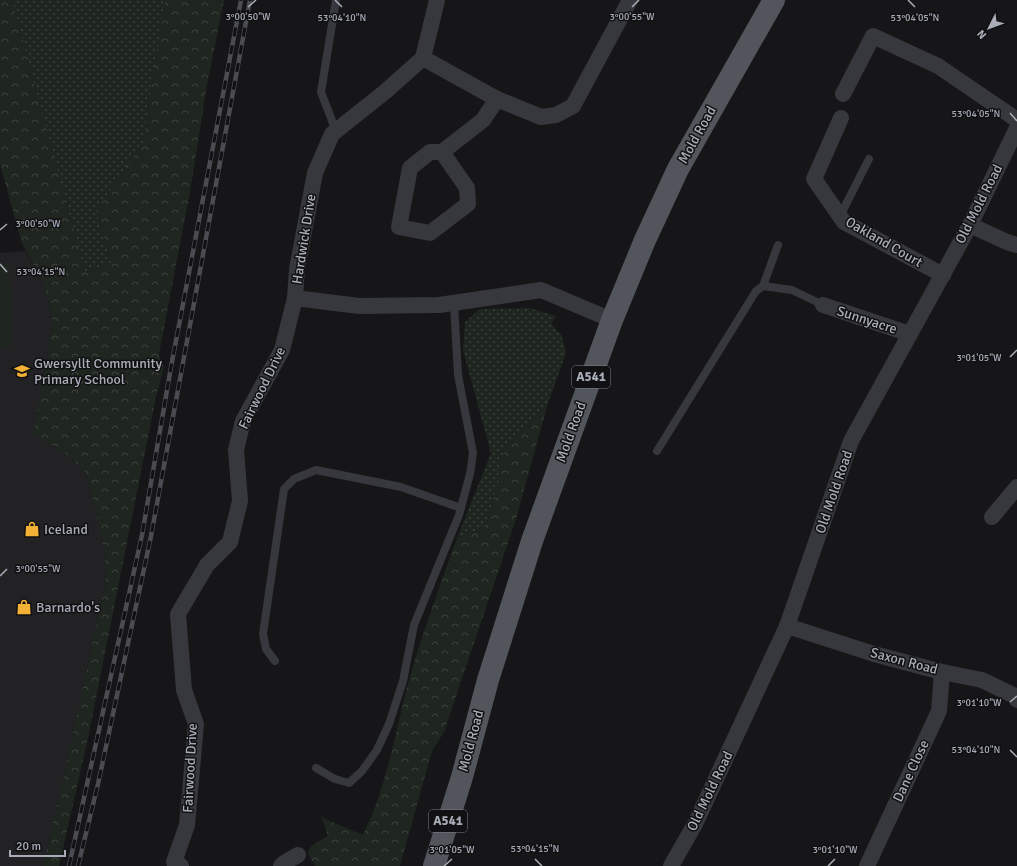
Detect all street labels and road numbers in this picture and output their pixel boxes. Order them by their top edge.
street label: Mold Road [674,103,720,167]
street label: Old Mold Road [952,161,1006,247]
street label: Hardwick Drive [288,193,320,285]
street label: Oakland Court [843,213,926,271]
street label: Sunnyacre [835,302,899,338]
street label: Fairwood Drive [235,344,289,432]
road number: A541 [572,366,610,388]
street label: Mold Road [552,399,590,465]
street label: Old Mold Road [812,448,856,536]
street label: Saxon Road [868,644,940,678]
street label: Mold Road [455,708,487,774]
street label: Fairwood Drive [179,723,201,813]
street label: Dane Close [889,737,933,805]
street label: Old Mold Road [683,748,737,834]
road number: A541 [429,810,467,832]

